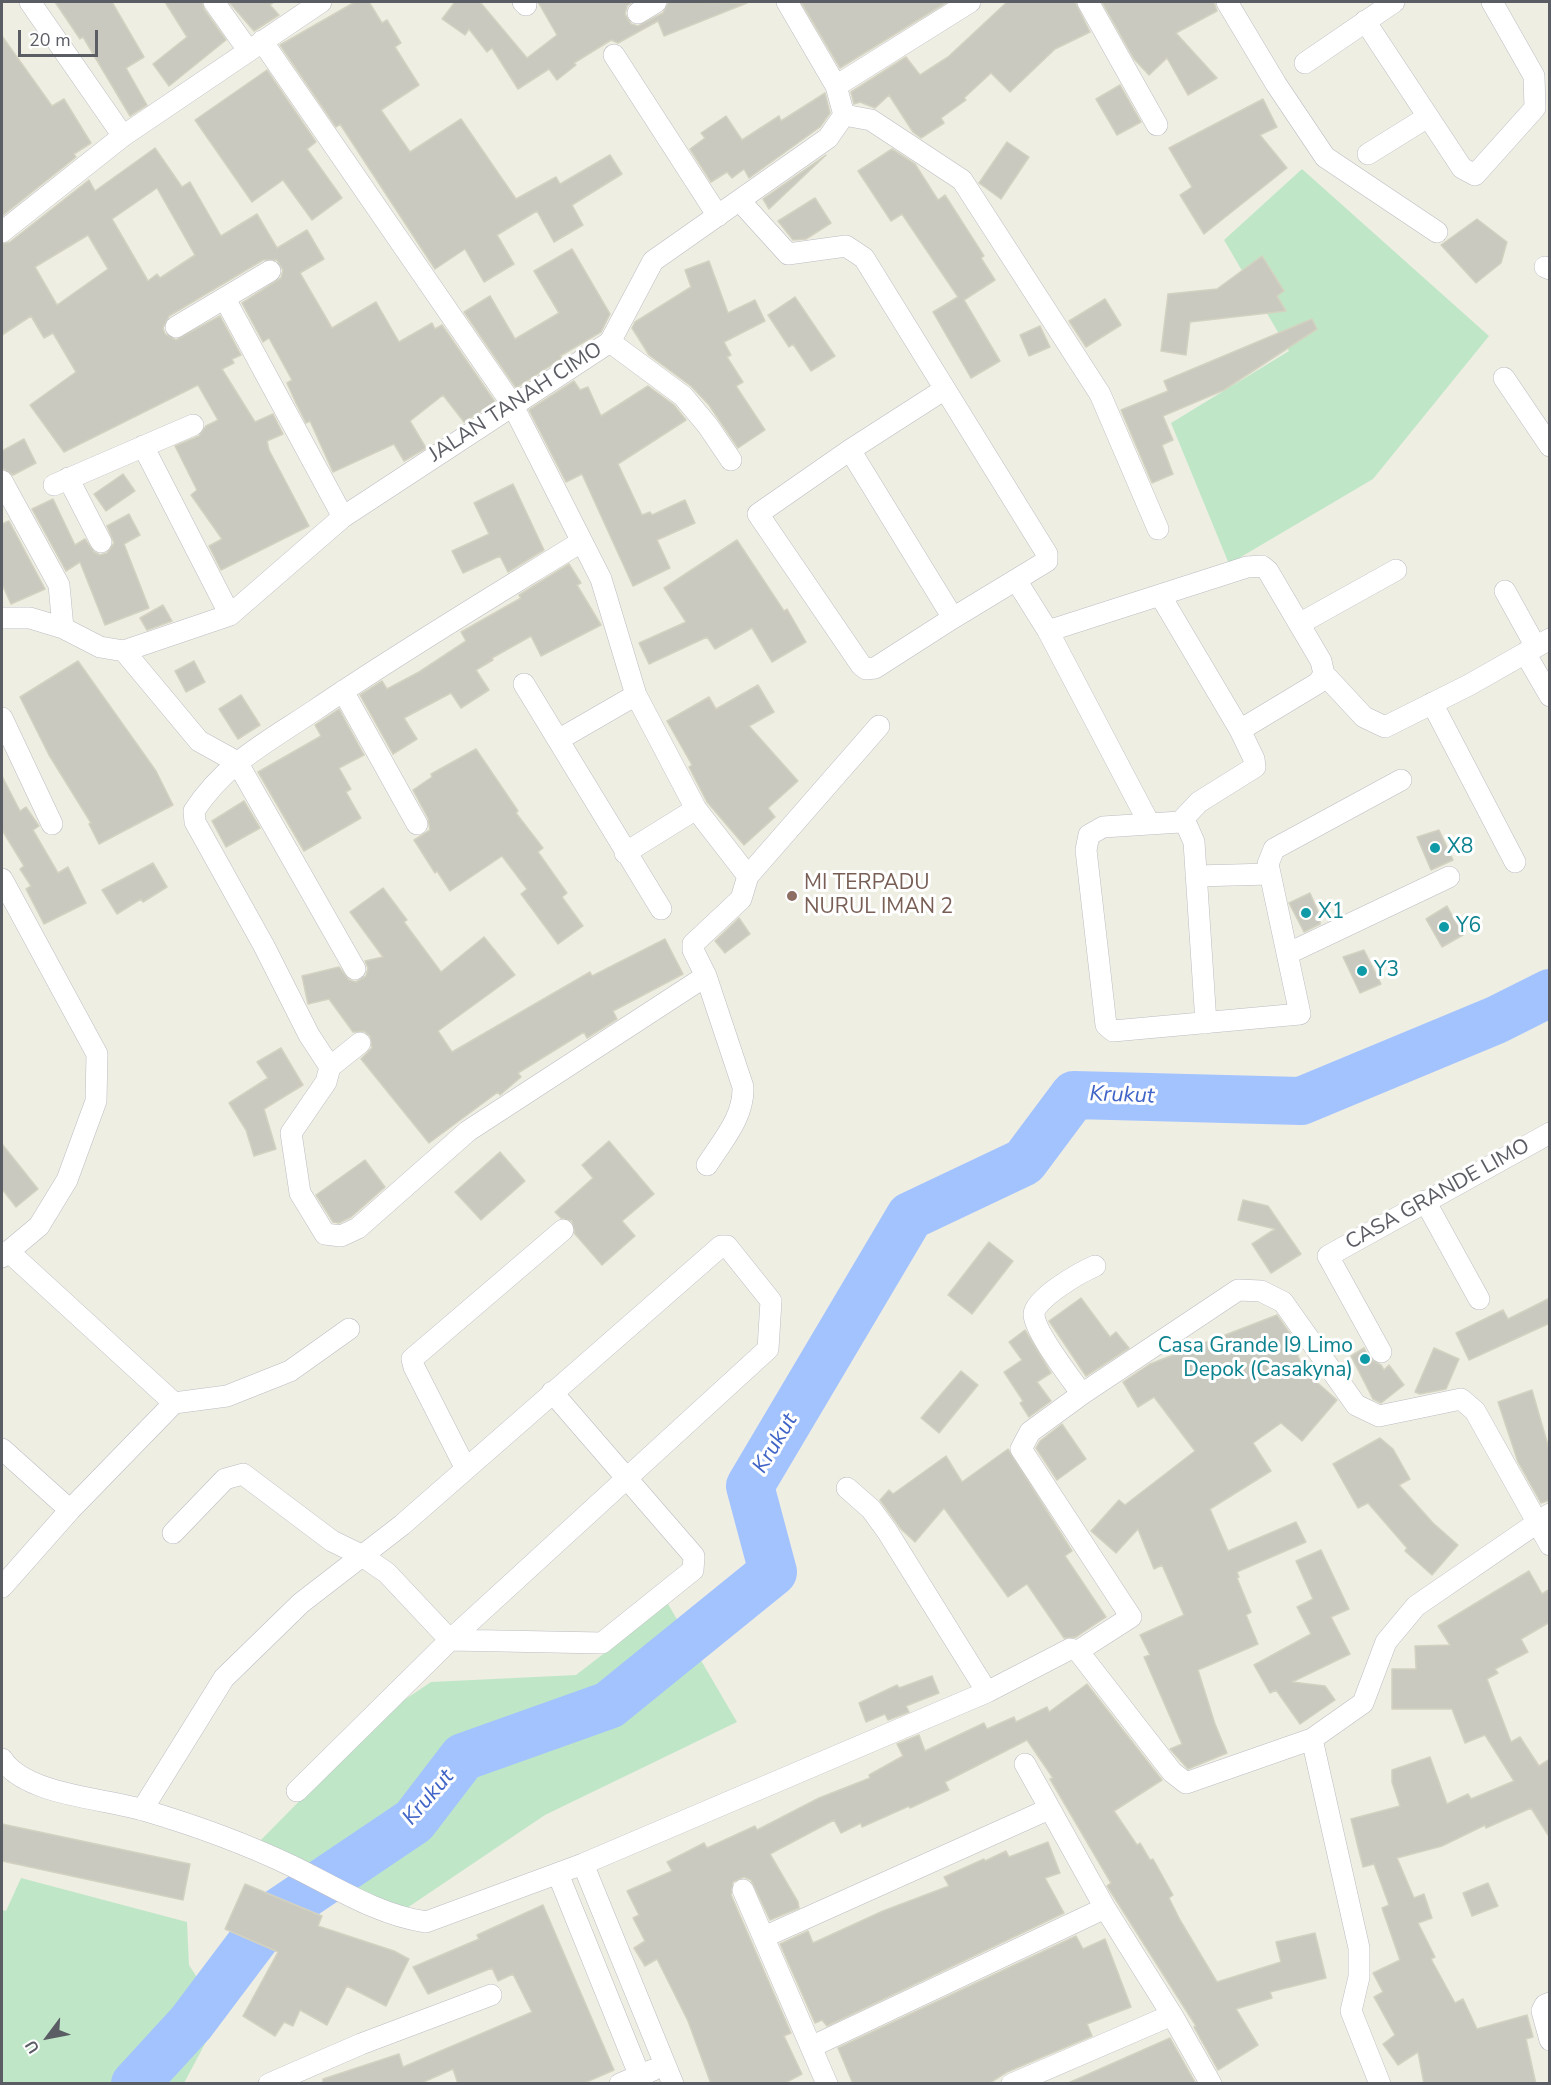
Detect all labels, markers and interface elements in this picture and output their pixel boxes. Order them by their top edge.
scale bar [21,18,100,56]
text: 20 m [29,28,71,52]
street label: JALAN TANAH CIMO [425,338,607,468]
place label: X8 [1447,835,1473,861]
marker: X8 [1428,841,1442,855]
place label: MI TERPADU NURUL IMAN 2 [804,871,953,921]
marker: MI TERPADU NURUL IMAN 2 [785,889,799,903]
place label: X1 [1318,900,1344,926]
marker: X1 [1299,906,1313,920]
place label: Y6 [1456,914,1481,940]
marker: Y6 [1437,920,1451,934]
place label: Y3 [1374,958,1399,984]
marker: Y3 [1355,964,1369,978]
water label: Krukut [1089,1082,1155,1110]
street label: CASA GRANDE LIMO [1342,1134,1534,1256]
place label: Casa Grande I9 Limo Depok (Casakyna) [1158,1334,1353,1384]
marker: Casa Grande I9 Limo Depok (Casakyna) [1358,1352,1372,1366]
water label: Krukut [748,1409,804,1479]
water label: Krukut [398,1765,460,1831]
north arrow [18,2007,78,2067]
text: U [20,2036,45,2057]

